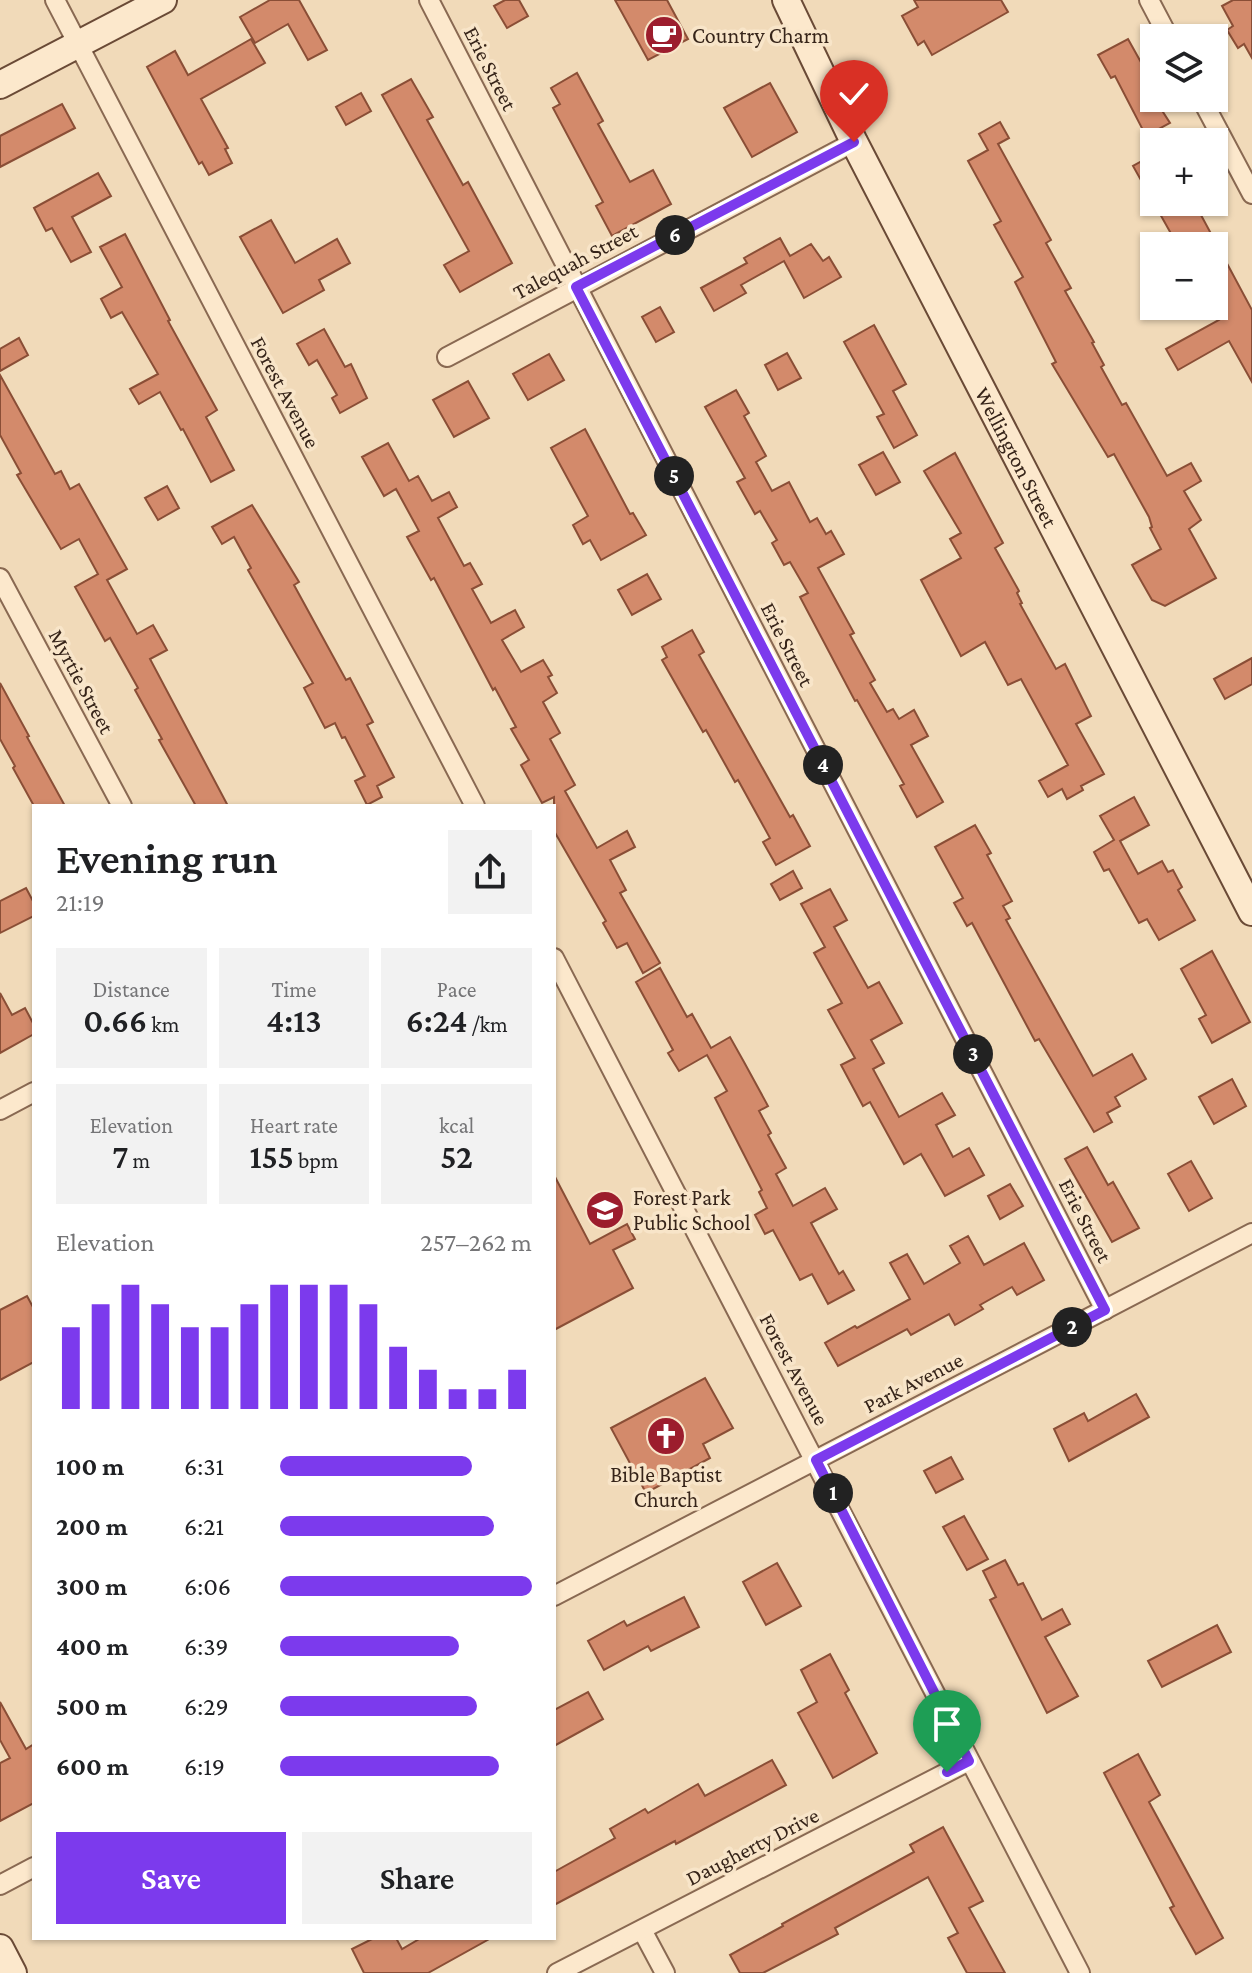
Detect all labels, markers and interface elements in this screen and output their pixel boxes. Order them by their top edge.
cafe icon: Country Charm [643,14,685,56]
street label: Erie Street [459,22,523,115]
place label: Country Charm [692,23,829,48]
map controls [1140,24,1228,320]
button: layers [1140,24,1228,112]
pin [820,60,888,142]
icon: check [832,72,876,116]
button: + [1140,128,1228,216]
pin: 6 [655,215,695,255]
street label: Talequah Street [509,218,642,305]
text: 6 [669,222,681,247]
button: − [1140,232,1228,320]
street label: Forest Avenue [246,332,326,452]
street label: Wellington Street [970,383,1063,532]
pin: 5 [654,456,694,496]
text: 5 [669,463,679,488]
street label: Erie Street [756,598,820,691]
street label: Myrtie Street [44,625,120,738]
pin: 4 [803,745,843,785]
text: 4 [817,752,829,777]
button: share [448,830,532,914]
text: Evening run [56,834,278,882]
text: 21:19 [56,888,105,917]
text: Distance [93,977,170,1002]
text: Time [271,977,317,1002]
text: Pace [437,977,476,1002]
text: 0.66 [83,1002,147,1039]
text: 4:13 [266,1002,322,1039]
text: 6:24 [406,1002,467,1039]
text: km [147,1012,179,1037]
text: /km [467,1012,508,1037]
pin: 3 [953,1034,993,1074]
text: 3 [968,1041,978,1066]
text: Elevation [90,1113,173,1138]
text: Heart rate [250,1113,338,1138]
text: kcal [439,1113,474,1138]
text: 7 [112,1138,128,1175]
text: 155 [249,1138,294,1175]
text: 52 [440,1138,473,1175]
text: m [128,1148,150,1173]
text: bpm [294,1148,339,1173]
street label: Erie Street [1054,1174,1118,1267]
place label: Forest Park Public School [633,1185,751,1235]
school or university icon: Forest Park Public School [584,1189,626,1231]
text: Elevation [56,1228,154,1257]
text: 257–262 m [420,1228,532,1257]
pin: 2 [1052,1307,1092,1347]
street label: Forest Avenue [755,1309,835,1429]
text: 2 [1066,1314,1078,1339]
street label: Park Avenue [859,1347,967,1418]
church icon: Bible Baptist Church [645,1415,687,1457]
text: 100 m [56,1452,124,1481]
text: 6:31 [184,1452,224,1481]
place label: Bible Baptist Church [610,1462,722,1512]
pin: 1 [813,1473,853,1513]
text: 1 [829,1480,837,1505]
text: 200 m [56,1512,128,1541]
text: 6:21 [184,1512,224,1541]
text: 300 m [56,1572,127,1601]
text: 6:06 [184,1572,231,1601]
text: 400 m [56,1632,129,1661]
text: 6:39 [184,1632,229,1661]
pin [913,1690,981,1772]
text: 500 m [56,1692,127,1721]
text: 6:29 [184,1692,229,1721]
icon: arrive [925,1702,969,1746]
text: 600 m [56,1752,129,1781]
text: 6:19 [184,1752,225,1781]
street label: Daugherty Drive [682,1802,823,1891]
button: Save [56,1832,286,1924]
button: Share [302,1832,532,1924]

